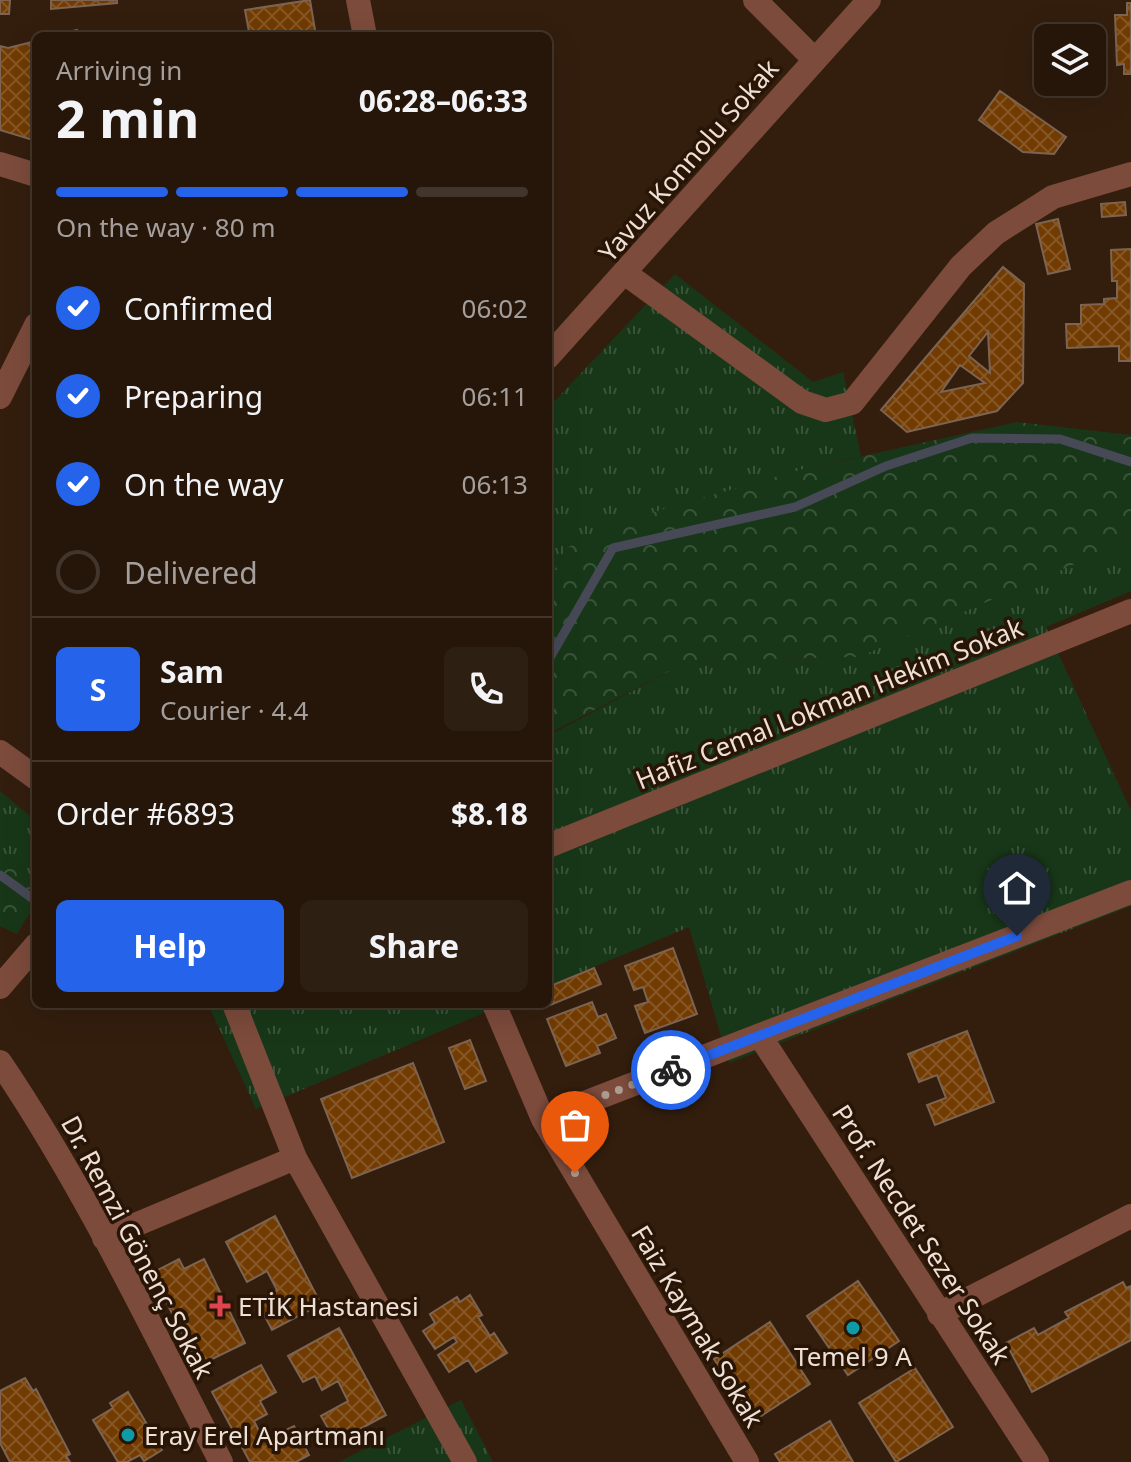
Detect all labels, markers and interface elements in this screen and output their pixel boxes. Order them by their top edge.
map controls [1034,24,1106,96]
button: layers [1034,24,1106,96]
street label: Yavuz Konnolu Sokak [590,51,786,269]
text: Arriving in [56,52,182,88]
text: 06:28–06:33 [359,80,528,121]
text: 2 min [56,82,199,153]
text: On the way · 80 m [56,209,276,245]
icon: check [56,286,100,330]
text: Confirmed [124,288,274,329]
text: 06:02 [462,290,528,326]
icon: check [56,374,100,418]
text: Preparing [124,376,263,417]
text: 06:11 [462,378,528,414]
icon: check [56,462,100,506]
text: On the way [124,464,284,505]
text: 06:13 [462,466,528,502]
text: Delivered [124,552,258,593]
street label: Hafiz Cemal Lokman Hekim Sokak [630,609,1028,797]
button: phone [444,647,528,731]
text: Sam [160,651,224,692]
text: S [90,669,106,710]
text: Courier · 4.4 [160,692,308,728]
text: Order #6893 [56,793,235,834]
text: $8.18 [451,793,528,834]
pin [983,854,1051,936]
icon: home [995,866,1039,910]
button: Help [56,900,284,992]
button: Share [300,900,528,992]
courier [631,1030,711,1110]
icon: bike [649,1048,693,1092]
pin [541,1091,609,1173]
street label: Prof. Necdet Sezer Sokak [824,1097,1020,1371]
icon: bag [553,1103,597,1147]
street label: Dr. Remzi Gönenç Sokak [53,1109,223,1385]
street label: Faiz Kaymak Sokak [623,1218,773,1434]
place label: ETİK Hastanesi [238,1288,419,1324]
marker: ETİK Hastanesi [209,1295,231,1317]
marker: Temel 9 A [844,1319,862,1337]
place label: Temel 9 A [794,1338,912,1374]
place label: Eray Erel Apartmanı [144,1417,385,1453]
marker: Eray Erel Apartmanı [119,1426,137,1444]

